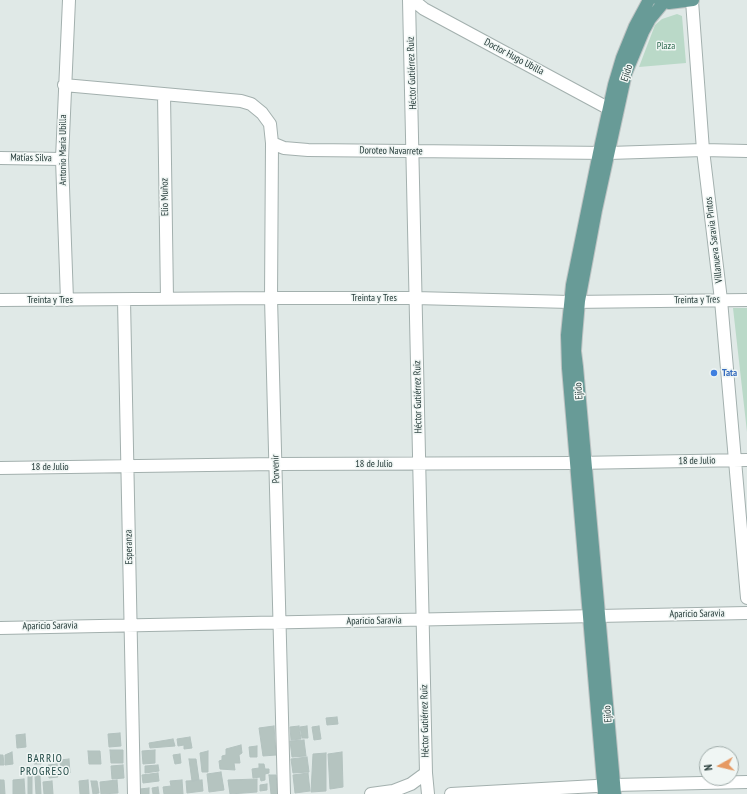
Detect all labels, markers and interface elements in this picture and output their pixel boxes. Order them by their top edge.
street label: Héctor Gutiérrez Ruiz [405,36,419,110]
street label: Doctor Hugo Ubilla [482,36,546,78]
park label: Plaza [657,40,675,52]
street label: Ejido [619,63,635,83]
street label: Antonio María Ubilla [57,115,69,185]
street label: Doroteo Navarrete [359,144,423,158]
street label: Matías Silva [10,152,52,164]
street label: Elio Muñoz [159,178,171,216]
street label: Villanueva Saravia Pintos [703,196,725,284]
street label: Treinta y Tres [351,292,397,304]
street label: Treinta y Tres [27,294,73,306]
street label: Treinta y Tres [674,294,720,306]
street label: Héctor Gutiérrez Ruiz [411,360,425,434]
place label: Tata [722,367,737,379]
marker: Tata [709,368,719,378]
street label: Ejido [572,382,586,400]
street label: Porvenir [270,455,282,483]
street label: 18 de Julio [678,455,716,467]
street label: 18 de Julio [355,458,393,470]
street label: 18 de Julio [31,461,69,473]
street label: Esperanza [123,529,135,565]
street label: Aparicio Saravia [669,608,725,620]
street label: Aparicio Saravia [346,615,402,627]
street label: Aparicio Saravia [22,620,78,632]
street label: Héctor Gutiérrez Ruiz [418,684,432,758]
street label: Ejido [601,705,615,723]
north arrow [699,746,739,786]
district label: BARRIO PROGRESO [20,752,70,778]
text: N [701,764,715,771]

